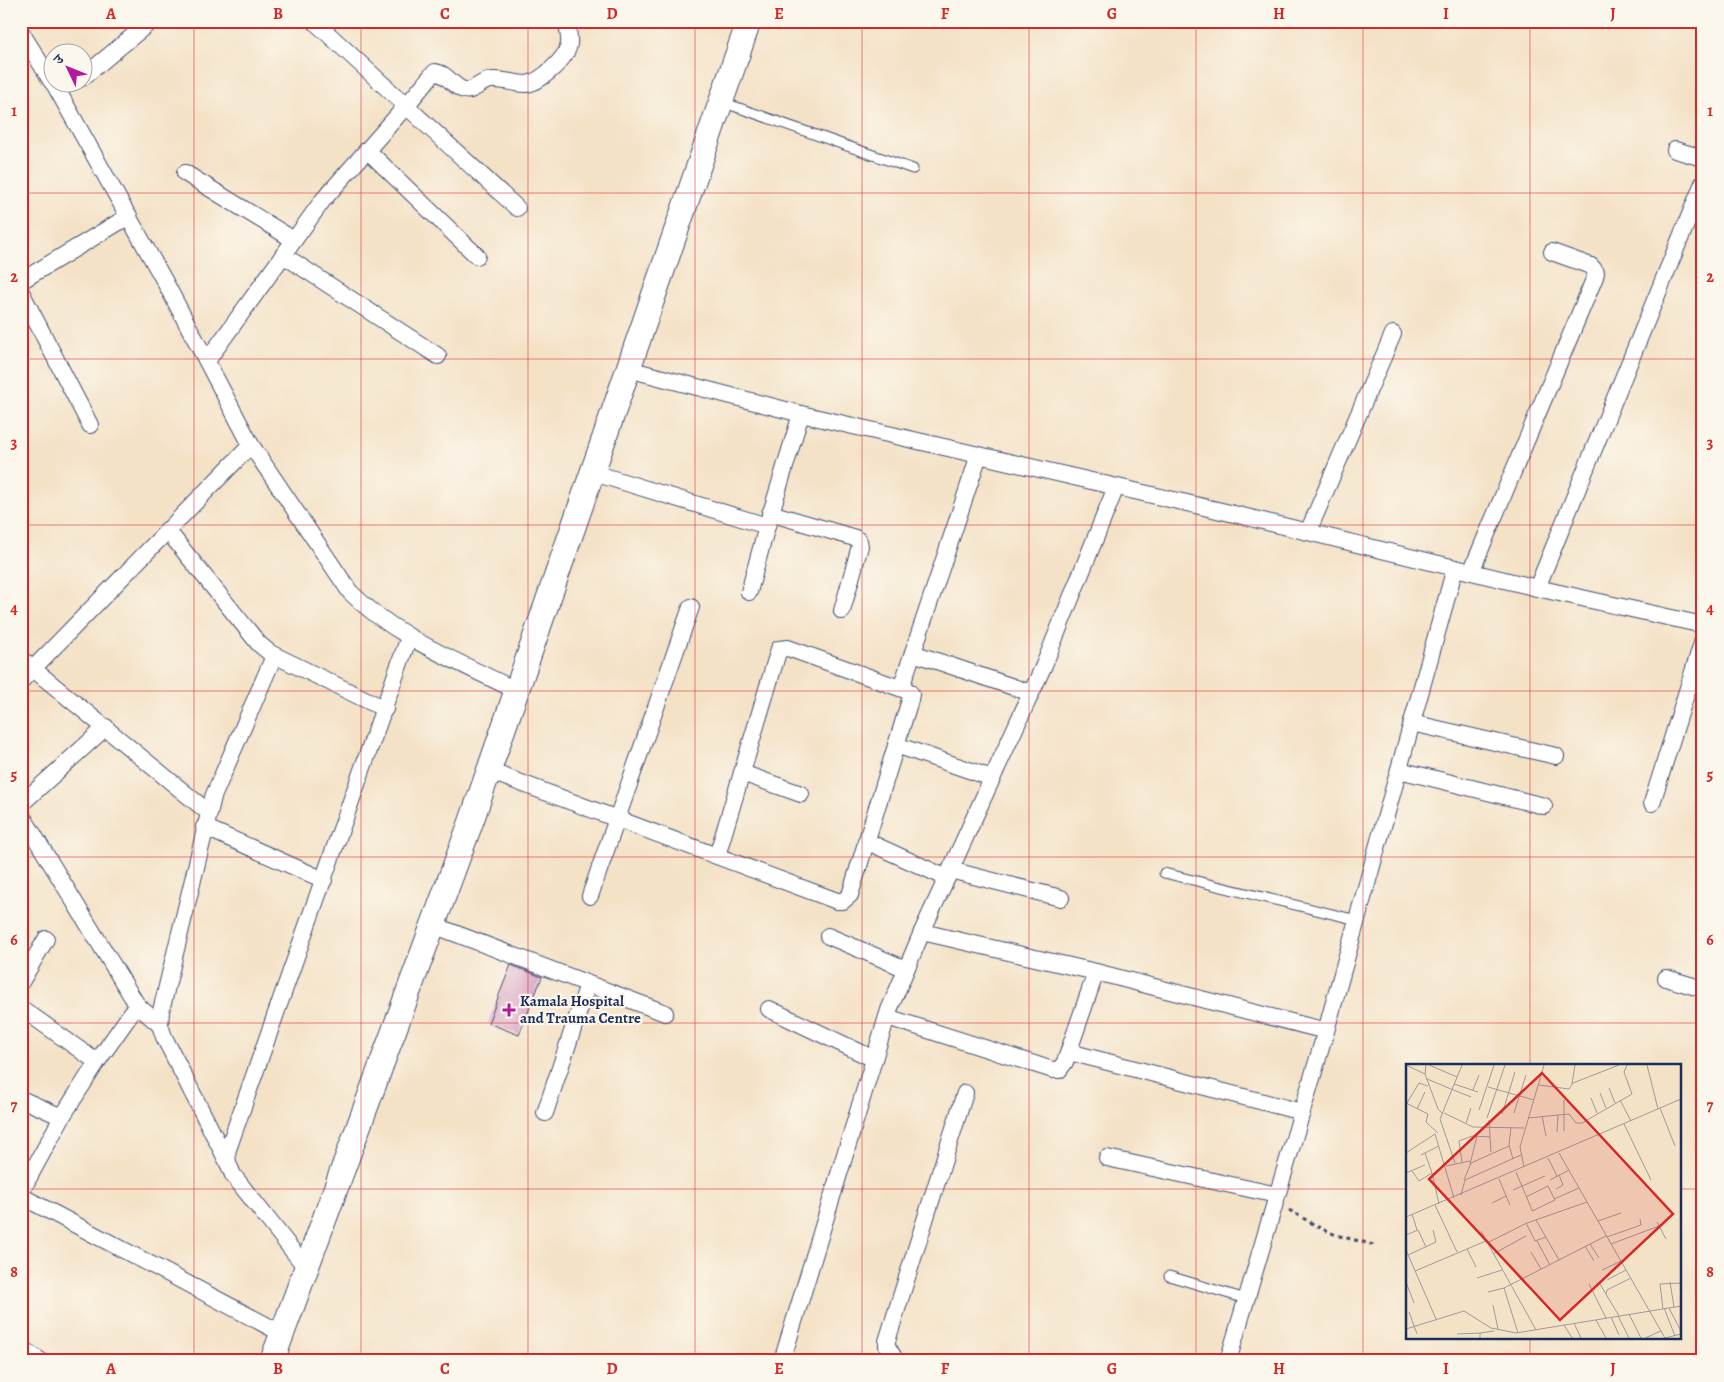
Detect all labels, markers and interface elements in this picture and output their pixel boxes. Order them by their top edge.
text: A [105,3,117,25]
text: B [273,3,283,25]
text: C [440,3,450,25]
text: D [606,3,618,25]
text: E [774,3,784,25]
text: F [941,3,950,25]
text: G [1107,3,1117,25]
text: H [1273,3,1285,25]
text: I [1443,3,1449,25]
text: J [1610,3,1616,25]
north arrow [42,42,92,92]
text: उ [49,50,69,69]
text: 1 [11,100,17,122]
text: 1 [1707,100,1713,122]
text: 2 [10,266,18,288]
text: 2 [1706,266,1714,288]
text: 3 [11,432,18,454]
text: 3 [1707,432,1714,454]
text: 4 [10,598,18,620]
text: 4 [1706,598,1714,620]
text: 5 [11,764,18,786]
text: 5 [1707,764,1714,786]
text: 6 [10,929,18,951]
text: 6 [1706,929,1714,951]
place label: Kamala Hospital and Trauma Centre [520,991,641,1028]
marker: Kamala Hospital and Trauma Centre [502,1003,516,1017]
inset map [1406,1064,1682,1340]
text: 7 [11,1095,18,1117]
text: 7 [1707,1095,1714,1117]
text: 8 [10,1261,18,1283]
text: 8 [1706,1261,1714,1283]
text: A [105,1358,117,1380]
text: B [273,1358,283,1380]
text: C [440,1358,450,1380]
text: D [606,1358,618,1380]
text: E [774,1358,784,1380]
text: F [941,1358,950,1380]
text: G [1107,1358,1117,1380]
text: H [1273,1358,1285,1380]
text: I [1443,1358,1449,1380]
text: J [1610,1358,1616,1380]

